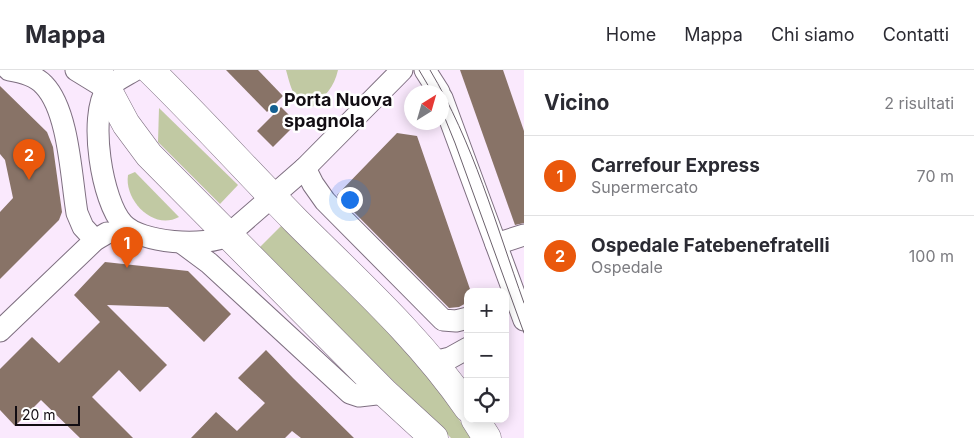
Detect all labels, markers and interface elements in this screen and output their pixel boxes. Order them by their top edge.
text: Mappa [25,20,106,49]
text: Home [606,24,656,45]
text: Mappa [684,24,743,45]
text: Chi siamo [771,24,855,45]
text: Contatti [883,24,949,45]
north arrow [404,85,449,130]
place label: Porta Nuova spagnola [284,89,392,131]
text: Vicino [544,90,609,115]
text: 2 risultati [884,93,954,113]
marker: Porta Nuova spagnola [268,103,280,115]
pin: 2 [13,139,45,180]
text: Carrefour Express [591,154,760,177]
text: 1 [557,166,563,186]
text: 70 m [917,166,954,186]
text: Supermercato [591,177,698,197]
your location [337,187,363,213]
pin: 1 [111,227,143,268]
text: Ospedale Fatebenefratelli [591,234,830,257]
text: 2 [555,246,565,266]
text: 100 m [909,246,954,266]
text: Ospedale [591,257,663,277]
map controls [464,288,509,423]
button: + [464,288,509,333]
button: − [464,333,509,378]
button: locate [464,378,509,423]
scale bar [15,403,80,426]
text: 20 m [22,406,56,423]

